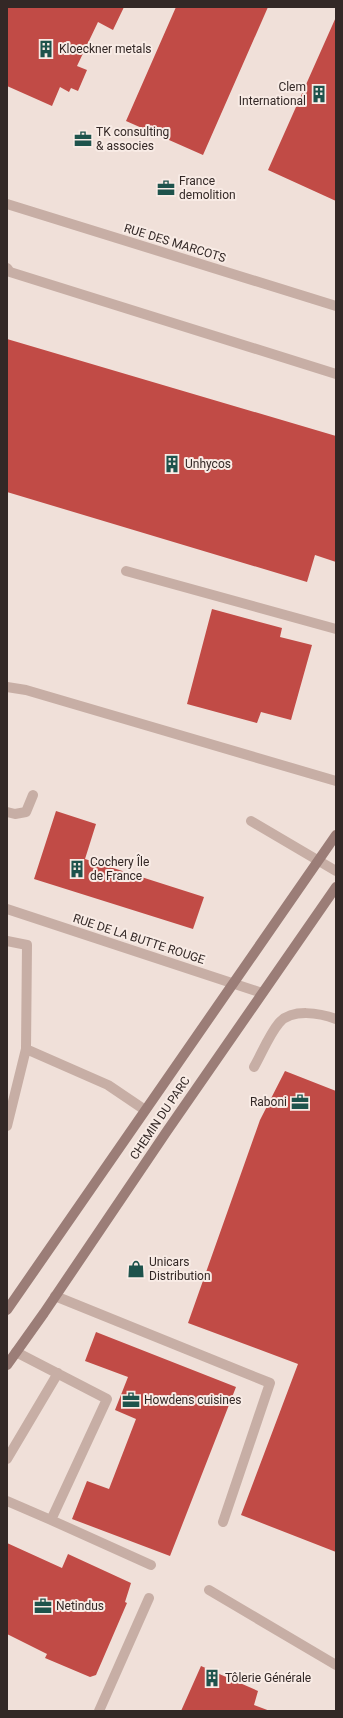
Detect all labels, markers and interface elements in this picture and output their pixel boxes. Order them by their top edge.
building icon: Kloeckner metals [36,39,56,59]
place label: Kloeckner metals [59,42,152,56]
place label: Clem International [239,80,306,108]
building icon: Clem International [309,84,329,104]
place label: TK consulting & associes [96,125,169,153]
office icon: TK consulting & associes [73,129,93,149]
place label: France demolition [179,174,236,202]
office icon: France demolition [156,178,176,198]
street label: RUE DES MARCOTS [122,221,228,265]
building icon: Unhycos [162,454,182,474]
place label: Unhycos [185,457,231,471]
place label: Cochery Île de France [90,854,149,883]
building icon: Cochery Île de France [67,859,87,879]
street label: RUE DE LA BUTTE ROUGE [71,911,207,967]
street label: CHEMIN DU PARC [127,1074,193,1162]
office icon: Raboni [290,1092,310,1112]
place label: Raboni [250,1095,287,1109]
place label: Unicars Distribution [149,1255,211,1283]
shop icon: Unicars Distribution [126,1259,146,1279]
office icon: Howdens cuisines [121,1390,141,1410]
place label: Howdens cuisines [144,1393,241,1407]
office icon: Netindus [33,1596,53,1616]
place label: Netindus [56,1599,104,1613]
building icon: Tôlerie Générale [202,1668,222,1688]
place label: Tôlerie Générale [225,1671,311,1685]

